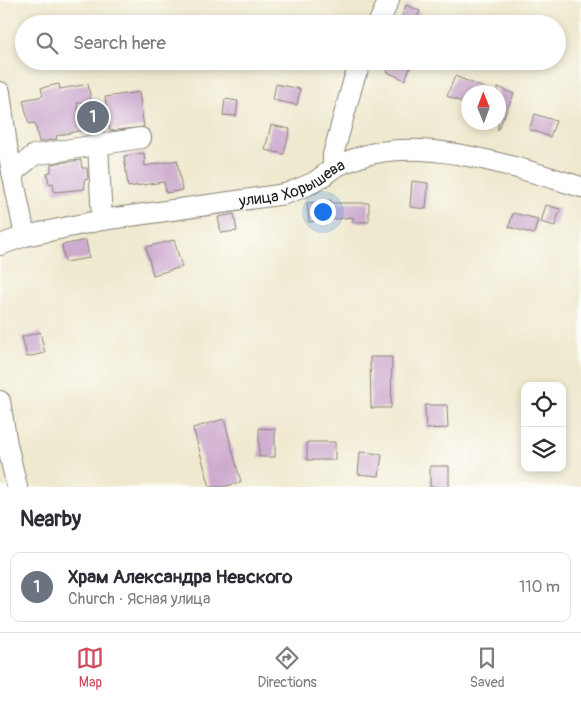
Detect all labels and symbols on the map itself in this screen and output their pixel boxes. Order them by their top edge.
north arrow [461,85,506,130]
pin: 1 [77,98,109,136]
street label: улица Хорышева [237,155,348,212]
your location [310,199,336,225]

